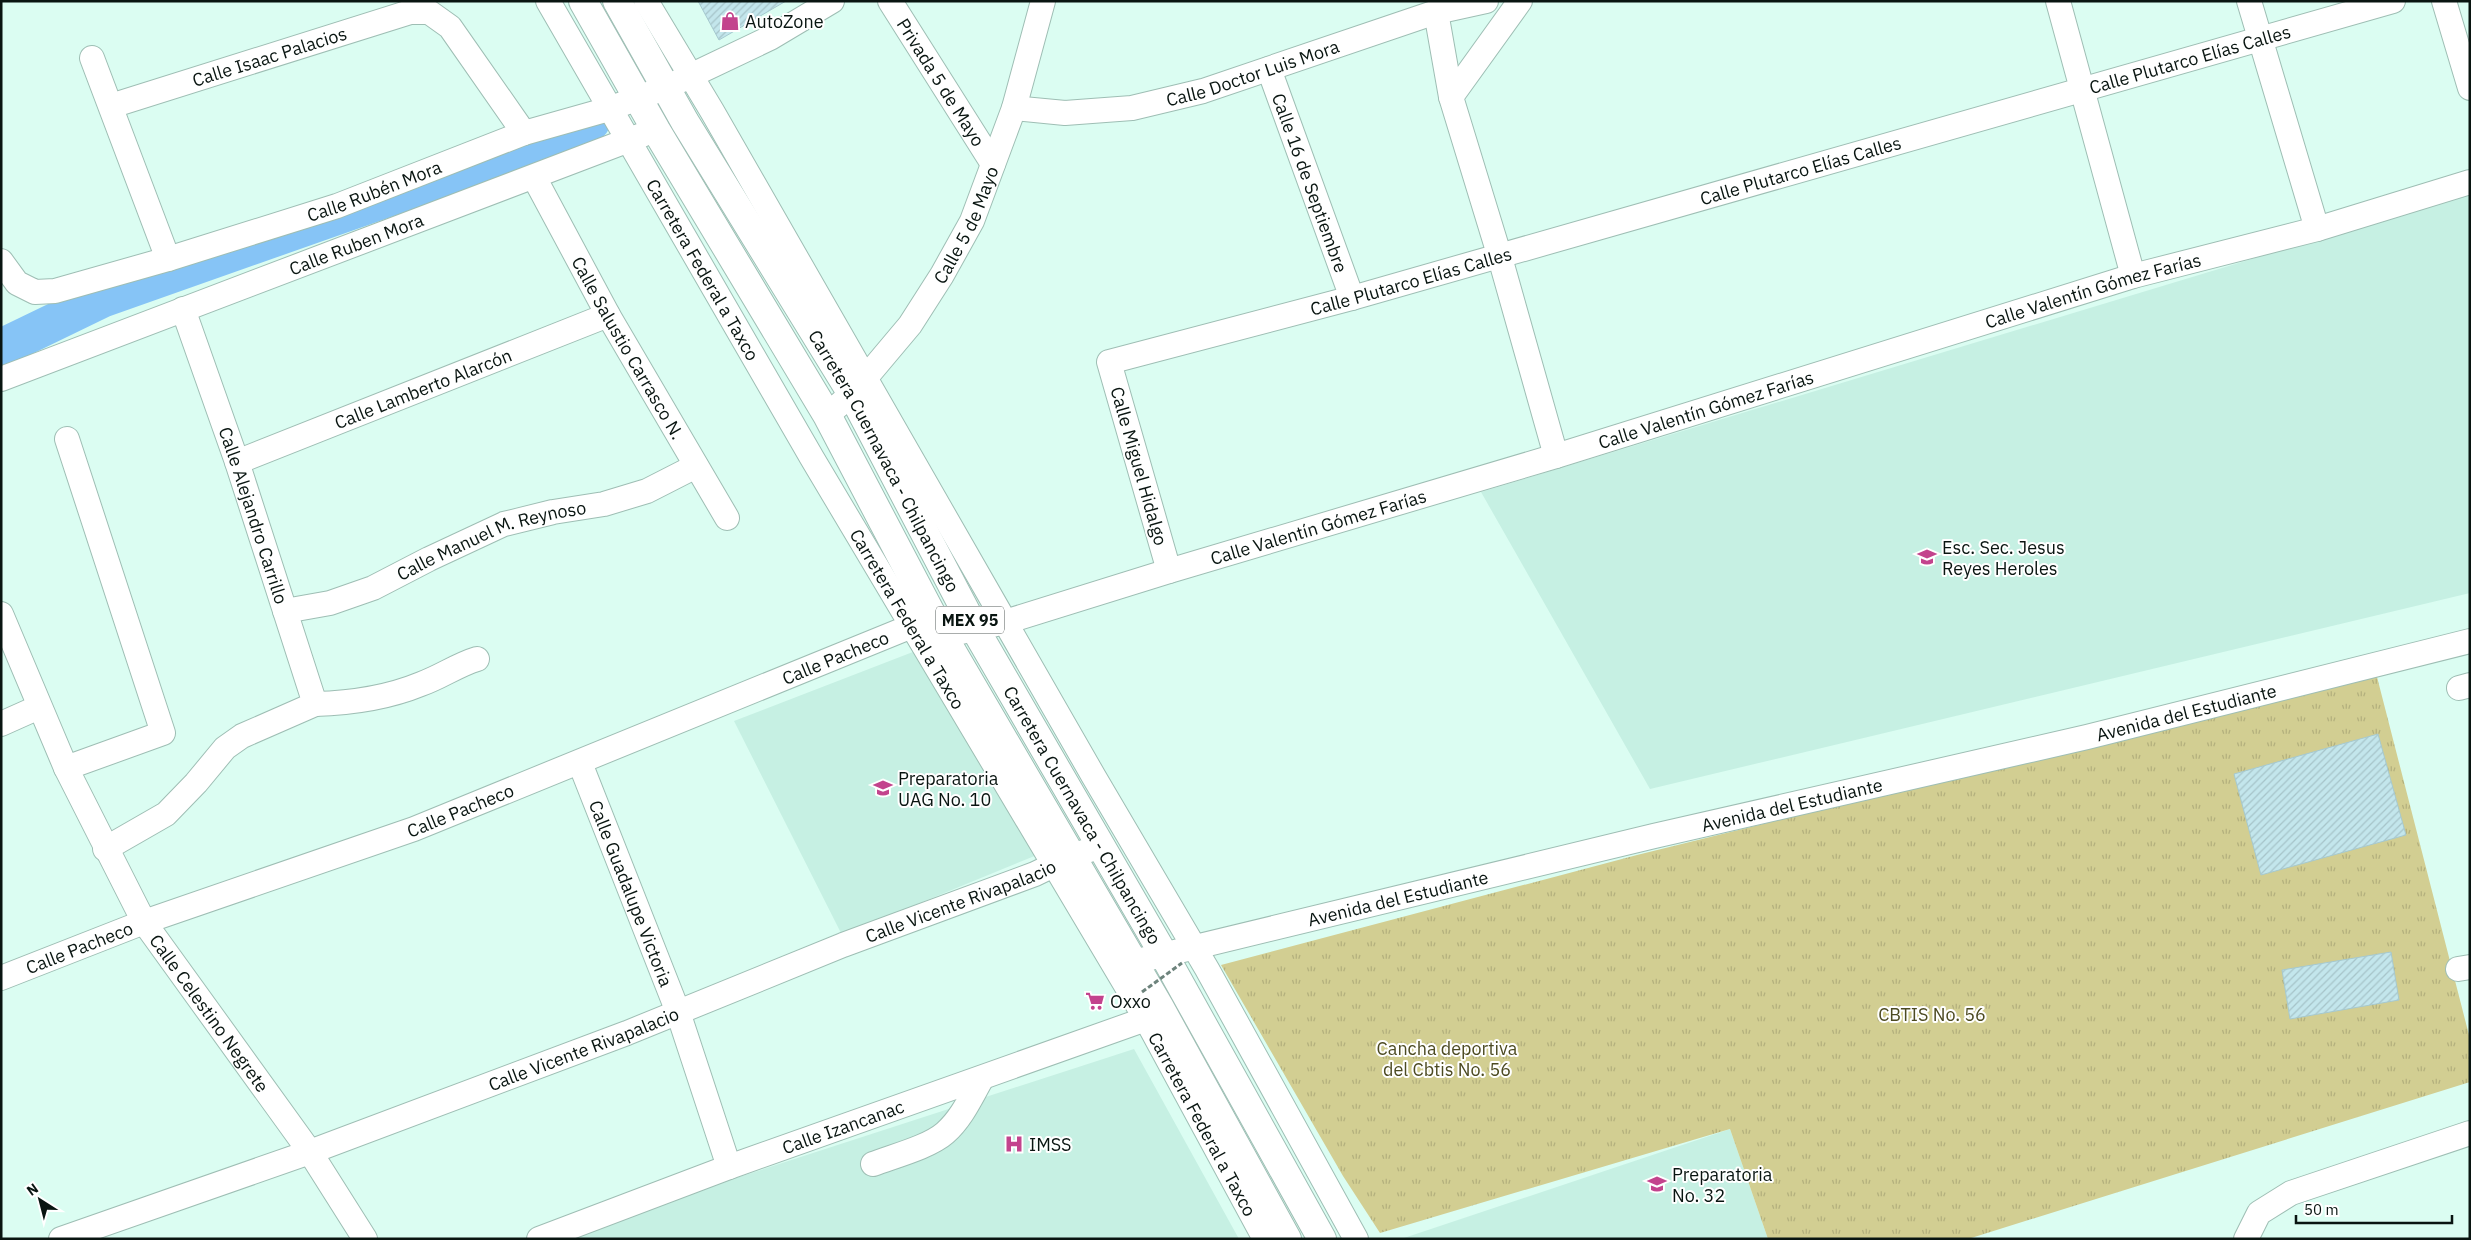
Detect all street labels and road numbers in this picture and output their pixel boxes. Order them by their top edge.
street label: Privada 5 de Mayo [892,14,990,151]
street label: Calle Plutarco Elías Calles [2087,19,2293,99]
street label: Calle Isaac Palacios [189,21,349,91]
street label: Calle Doctor Luis Mora [1164,34,1342,111]
street label: Calle 16 de Septiembre [1267,90,1353,276]
street label: Calle Plutarco Elías Calles [1697,130,1904,210]
street label: Calle Rubén Mora [304,155,445,226]
street label: Calle 5 de Mayo [928,163,1003,288]
street label: Carretera Federal a Taxco [642,174,765,364]
street label: Calle Ruben Mora [286,208,427,280]
street label: Calle Plutarco Elías Calles [1308,242,1514,320]
street label: Calle Valentín Gómez Farías [1982,248,2203,333]
street label: Calle Salustio Carrasco N. [567,252,690,443]
street label: Carretera Cuernavaca - Chilpancingo [804,325,965,596]
street label: Calle Lamberto Alarcón [331,343,515,434]
street label: Calle Valentín Gómez Farías [1595,365,1816,454]
street label: Calle Miguel Hidalgo [1105,384,1173,548]
street label: Calle Alejandro Carrillo [214,423,293,607]
street label: Calle Valentín Gómez Farías [1207,484,1429,570]
street label: Calle Manuel M. Reynoso [393,495,588,585]
street label: Carretera Federal a Taxco [845,524,970,713]
road number: MEX 95 [936,606,1004,634]
street label: Calle Pacheco [778,625,892,689]
street label: Avenida del Estudiante [2094,678,2279,746]
street label: Carretera Cuernavaca - Chilpancingo [999,681,1167,948]
street label: Avenida del Estudiante [1699,773,1885,836]
street label: Calle Pacheco [404,778,517,842]
street label: Calle Guadalupe Victoria [584,797,678,990]
street label: Calle Vicente Rivapalacio [862,854,1060,947]
street label: Avenida del Estudiante [1305,865,1491,931]
street label: Calle Pacheco [22,916,136,979]
street label: Calle Celestino Negrete [145,930,274,1097]
street label: Calle Vicente Rivapalacio [485,1002,682,1096]
street label: Carretera Federal a Taxco [1144,1028,1262,1220]
street label: Calle Izancanac [779,1094,907,1159]

